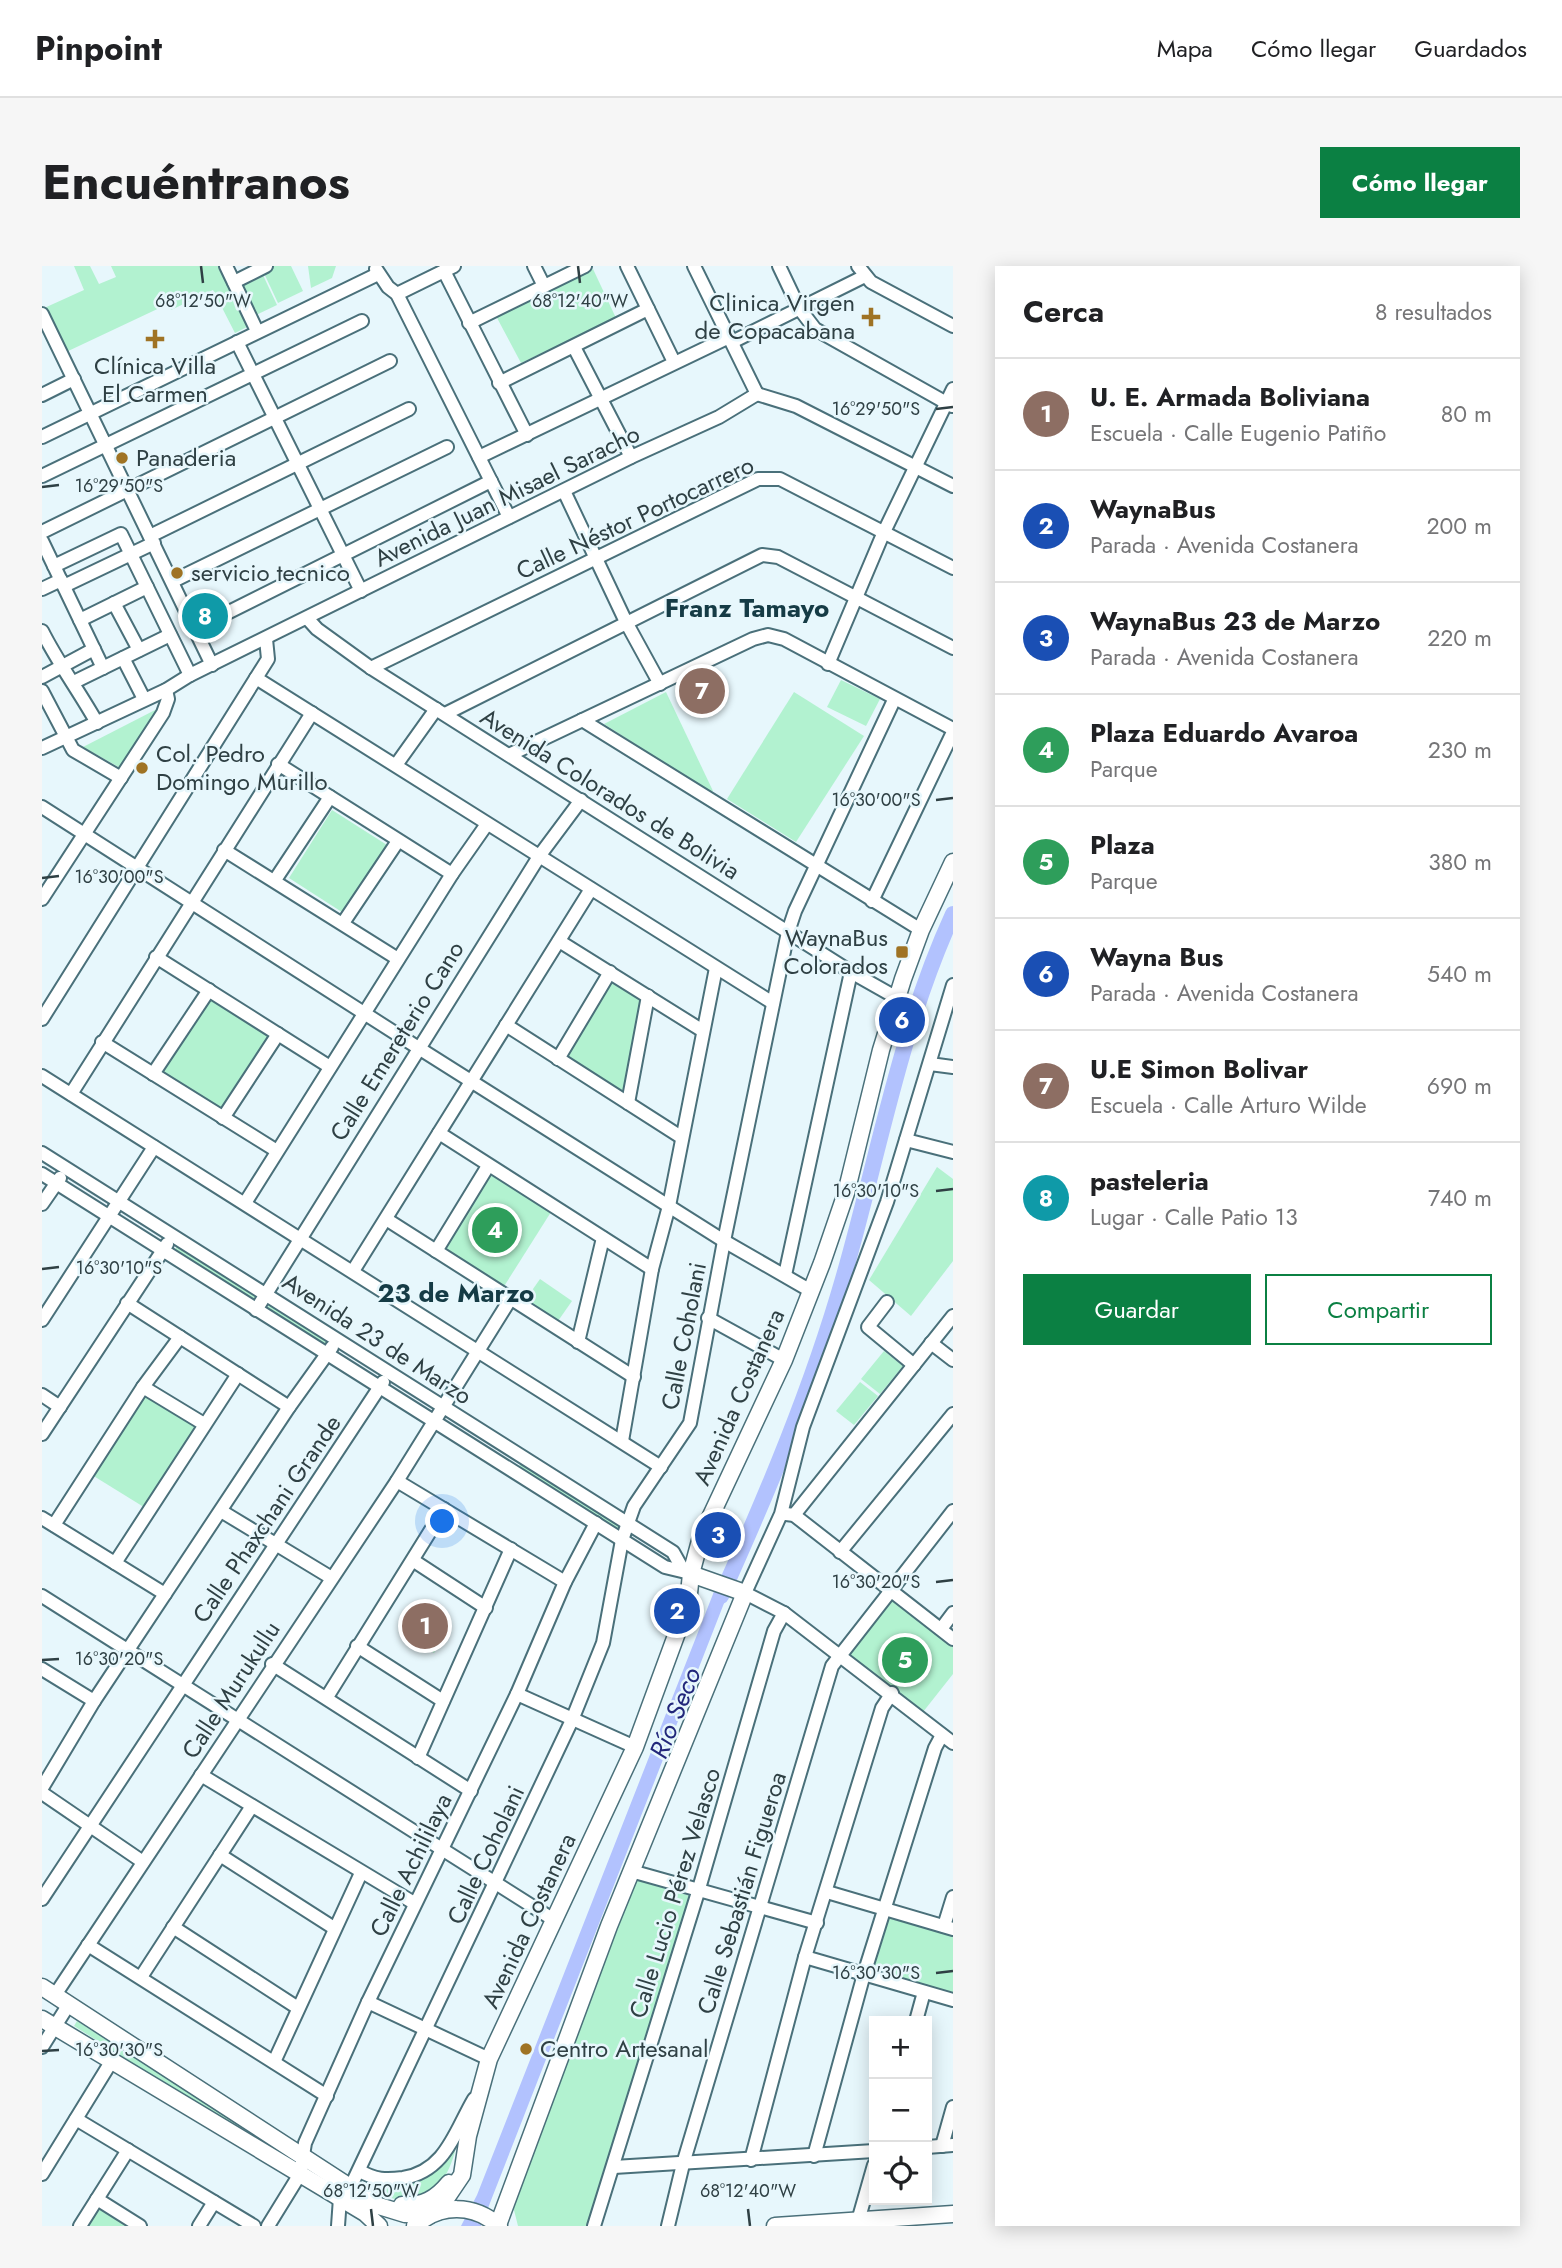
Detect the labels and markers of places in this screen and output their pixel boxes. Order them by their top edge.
place label: Clinica Virgen de Copacabana [695,285,855,348]
marker: Clinica Virgen de Copacabana [861,307,881,327]
marker: Clínica Villa El Carmen [145,329,165,349]
place label: Clínica Villa El Carmen [94,348,216,411]
place label: Panaderia [136,440,236,475]
marker: Panaderia [114,450,130,466]
place label: servicio tecnico [191,555,350,590]
marker: servicio tecnico [169,565,185,581]
pin: 8 [182,590,228,642]
pin: 7 [679,665,725,717]
place label: Col. Pedro Domingo Murillo [156,736,328,799]
marker: Col. Pedro Domingo Murillo [134,760,150,776]
place label: WaynaBus Colorados [784,920,888,983]
marker: WaynaBus Colorados [894,944,910,960]
pin: 6 [879,994,925,1046]
pin: 4 [472,1204,518,1256]
pin: 3 [695,1509,741,1561]
pin: 2 [654,1585,700,1637]
pin: 1 [402,1600,448,1652]
pin: 5 [882,1634,928,1686]
place label: Centro Artesanal [540,2031,708,2066]
marker: Centro Artesanal [518,2041,534,2057]

